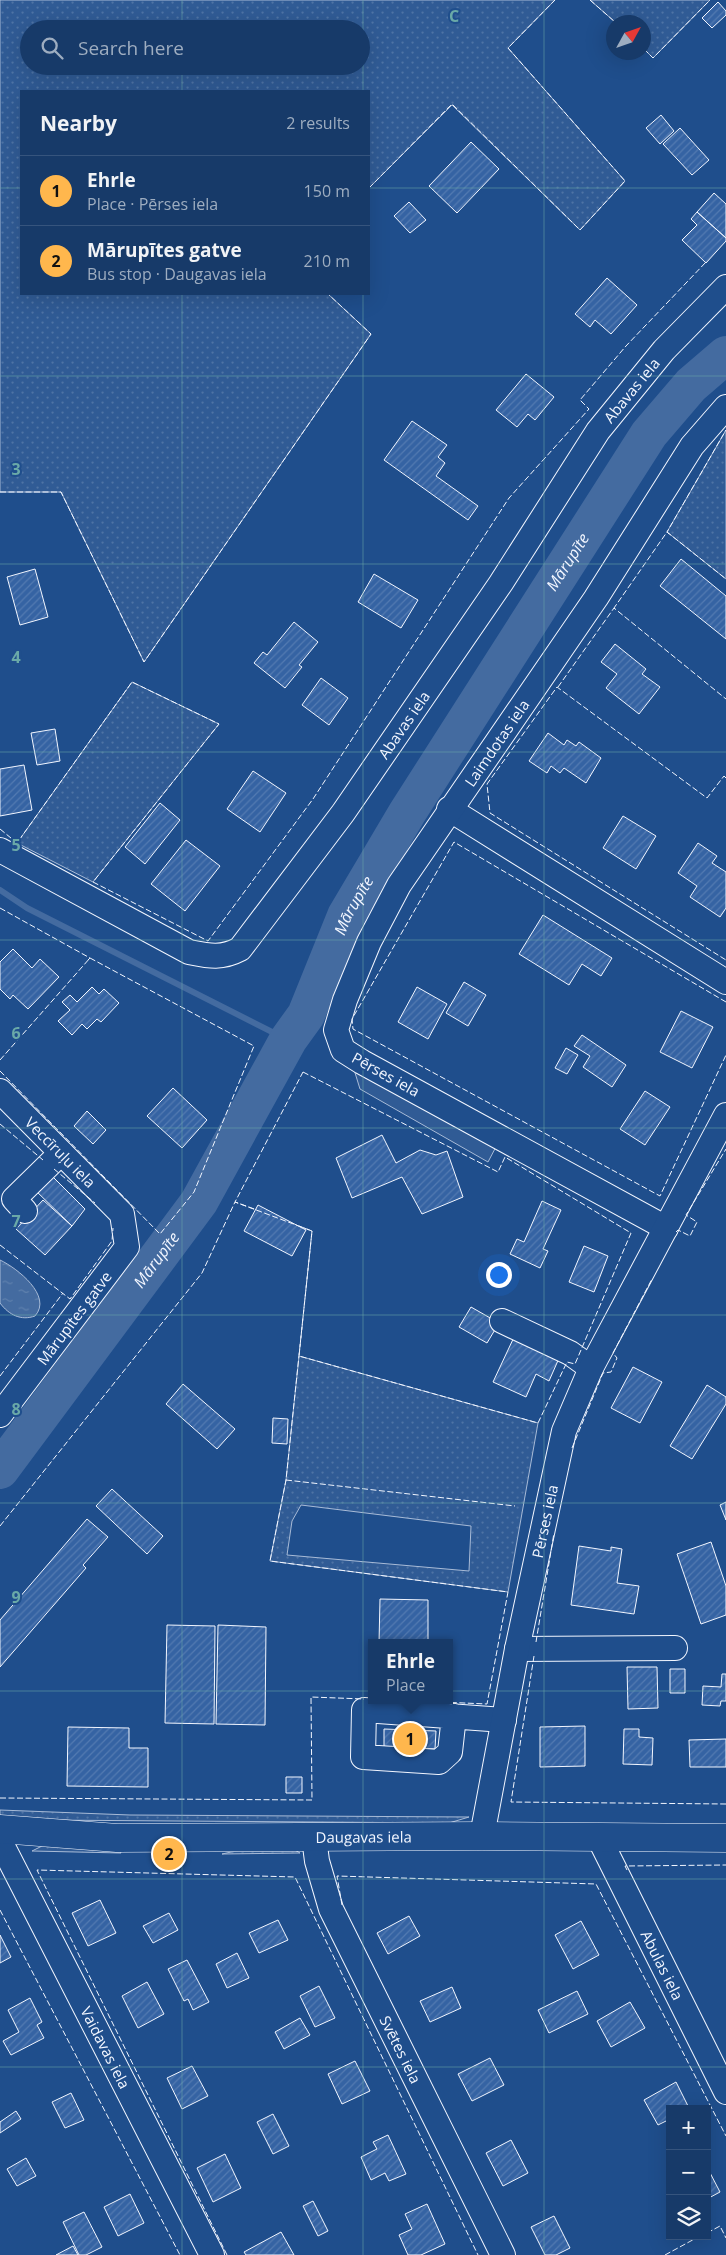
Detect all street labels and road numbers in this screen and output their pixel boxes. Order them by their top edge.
street label: Abavas iela [599,353,664,427]
street label: Abavas iela [373,687,434,763]
street label: Laimdotas iela [460,695,533,790]
street label: Pērses iela [349,1047,423,1101]
street label: Veccīruļu iela [21,1112,100,1192]
street label: Mārupītes gatve [32,1267,116,1369]
street label: Pērses iela [527,1483,562,1560]
street label: Daugavas iela [315,1826,412,1847]
street label: Abulas iela [637,1927,688,2003]
street label: Vaidavas iela [76,2003,135,2092]
street label: Svētes iela [376,2012,426,2087]

